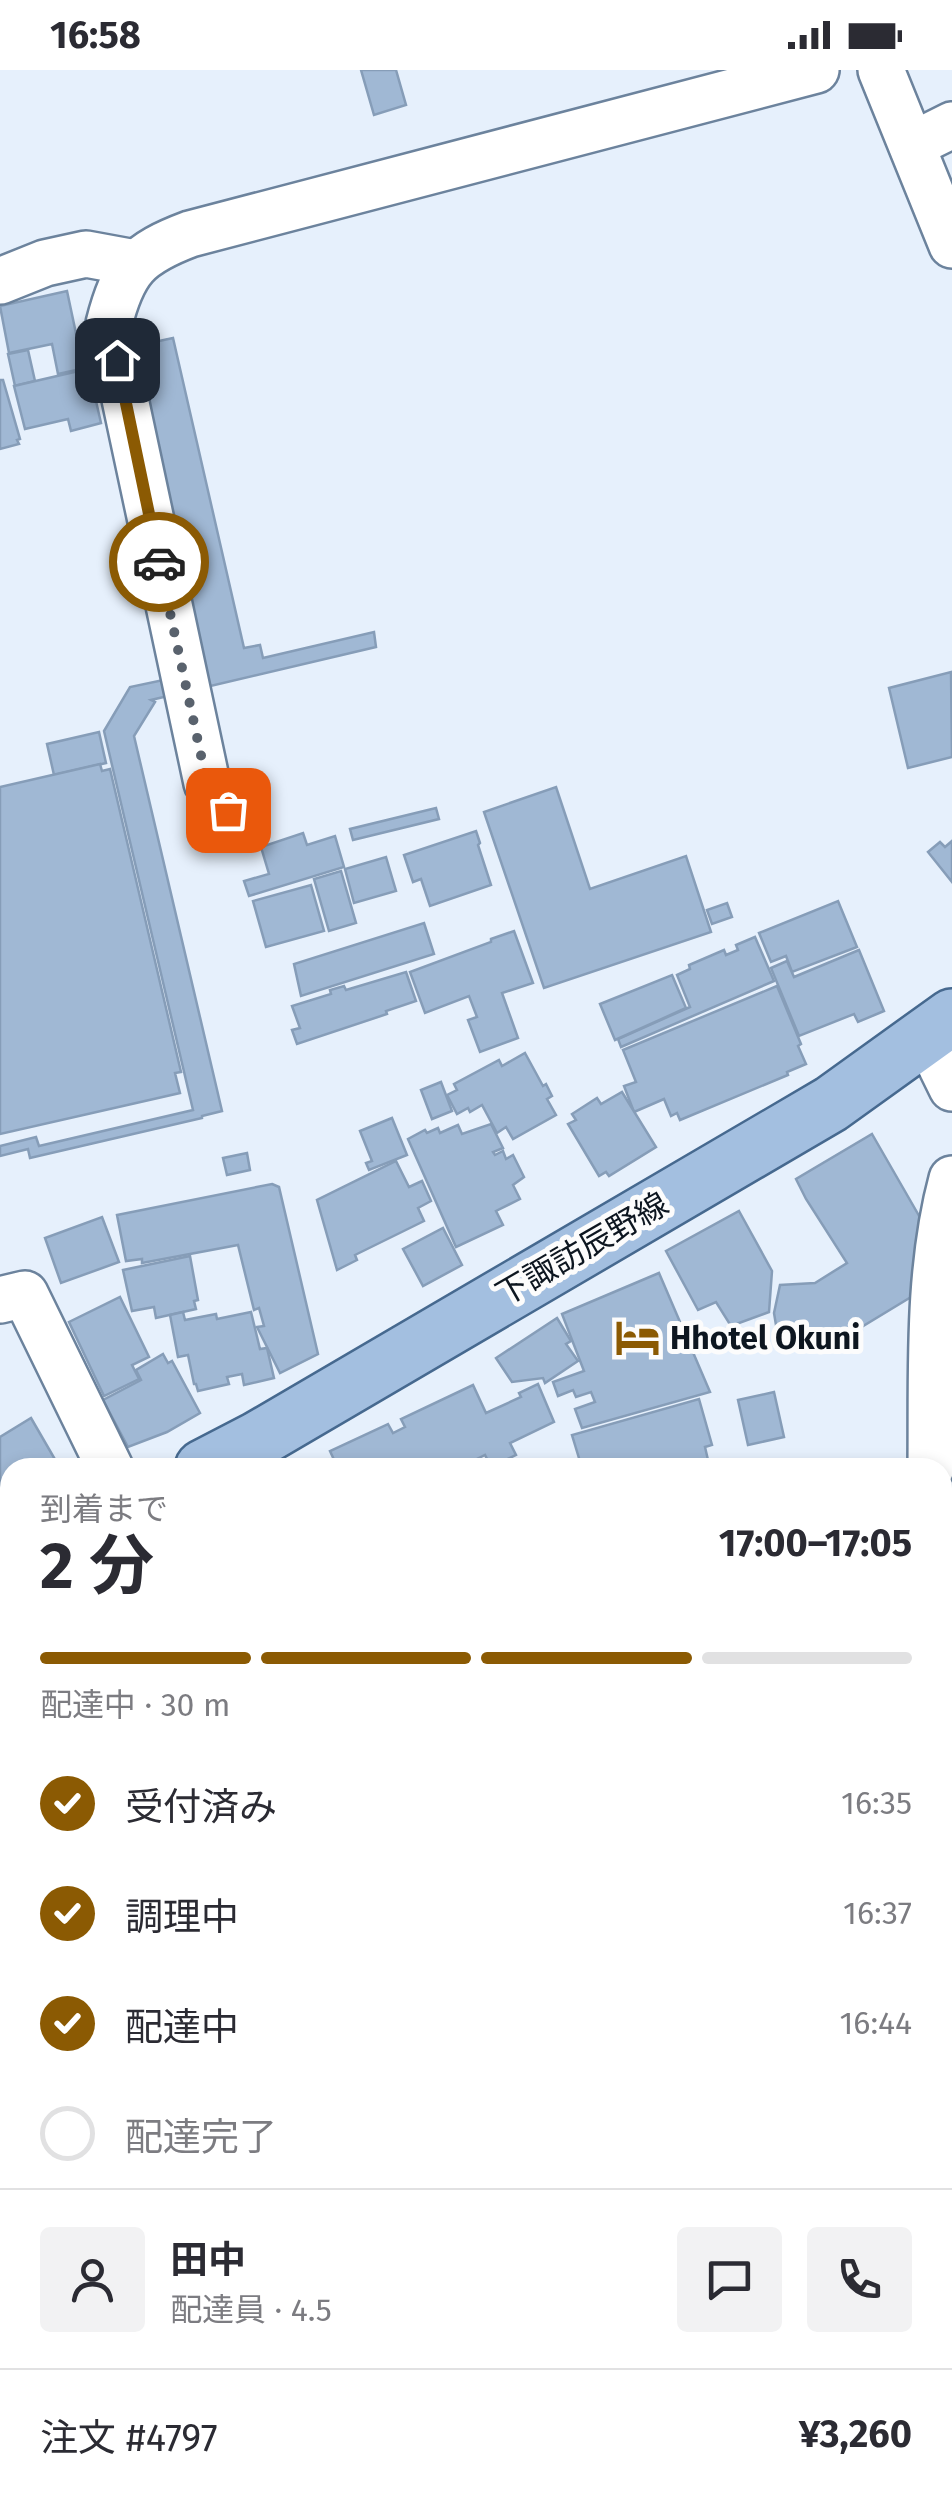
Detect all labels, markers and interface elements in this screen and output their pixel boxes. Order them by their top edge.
text: 16:58 [50,12,141,58]
pin [75,318,160,403]
icon: home [90,333,145,388]
courier [109,512,209,612]
icon: car [132,535,187,590]
pin [186,768,271,853]
icon: bag [201,783,256,838]
street label: 下諏訪辰野線 [489,1185,675,1313]
hotel icon: Hhotel Okuni [613,1314,661,1362]
place label: Hhotel Okuni [670,1319,860,1357]
text: 到着まで [40,1490,168,1528]
text: 17:00–17:05 [719,1520,912,1566]
text: 2 分 [40,1527,154,1605]
text: 配達中 · 30 m [40,1686,230,1724]
icon: check [40,1776,95,1831]
text: 受付済み [125,1784,277,1830]
text: 16:35 [841,1784,912,1822]
icon: check [40,1886,95,1941]
text: 調理中 [125,1894,239,1940]
text: 16:37 [843,1894,912,1932]
icon: check [40,1996,95,2051]
text: 配達中 [125,2004,239,2050]
text: 16:44 [840,2004,912,2042]
text: 配達完了 [125,2114,277,2160]
button: person [40,2227,145,2332]
button: chat [677,2227,782,2332]
button: phone [807,2227,912,2332]
text: 田中 [170,2237,246,2283]
text: 配達員 · 4.5 [170,2291,332,2329]
text: ¥3,260 [799,2411,912,2457]
text: 注文 #4797 [40,2415,218,2461]

